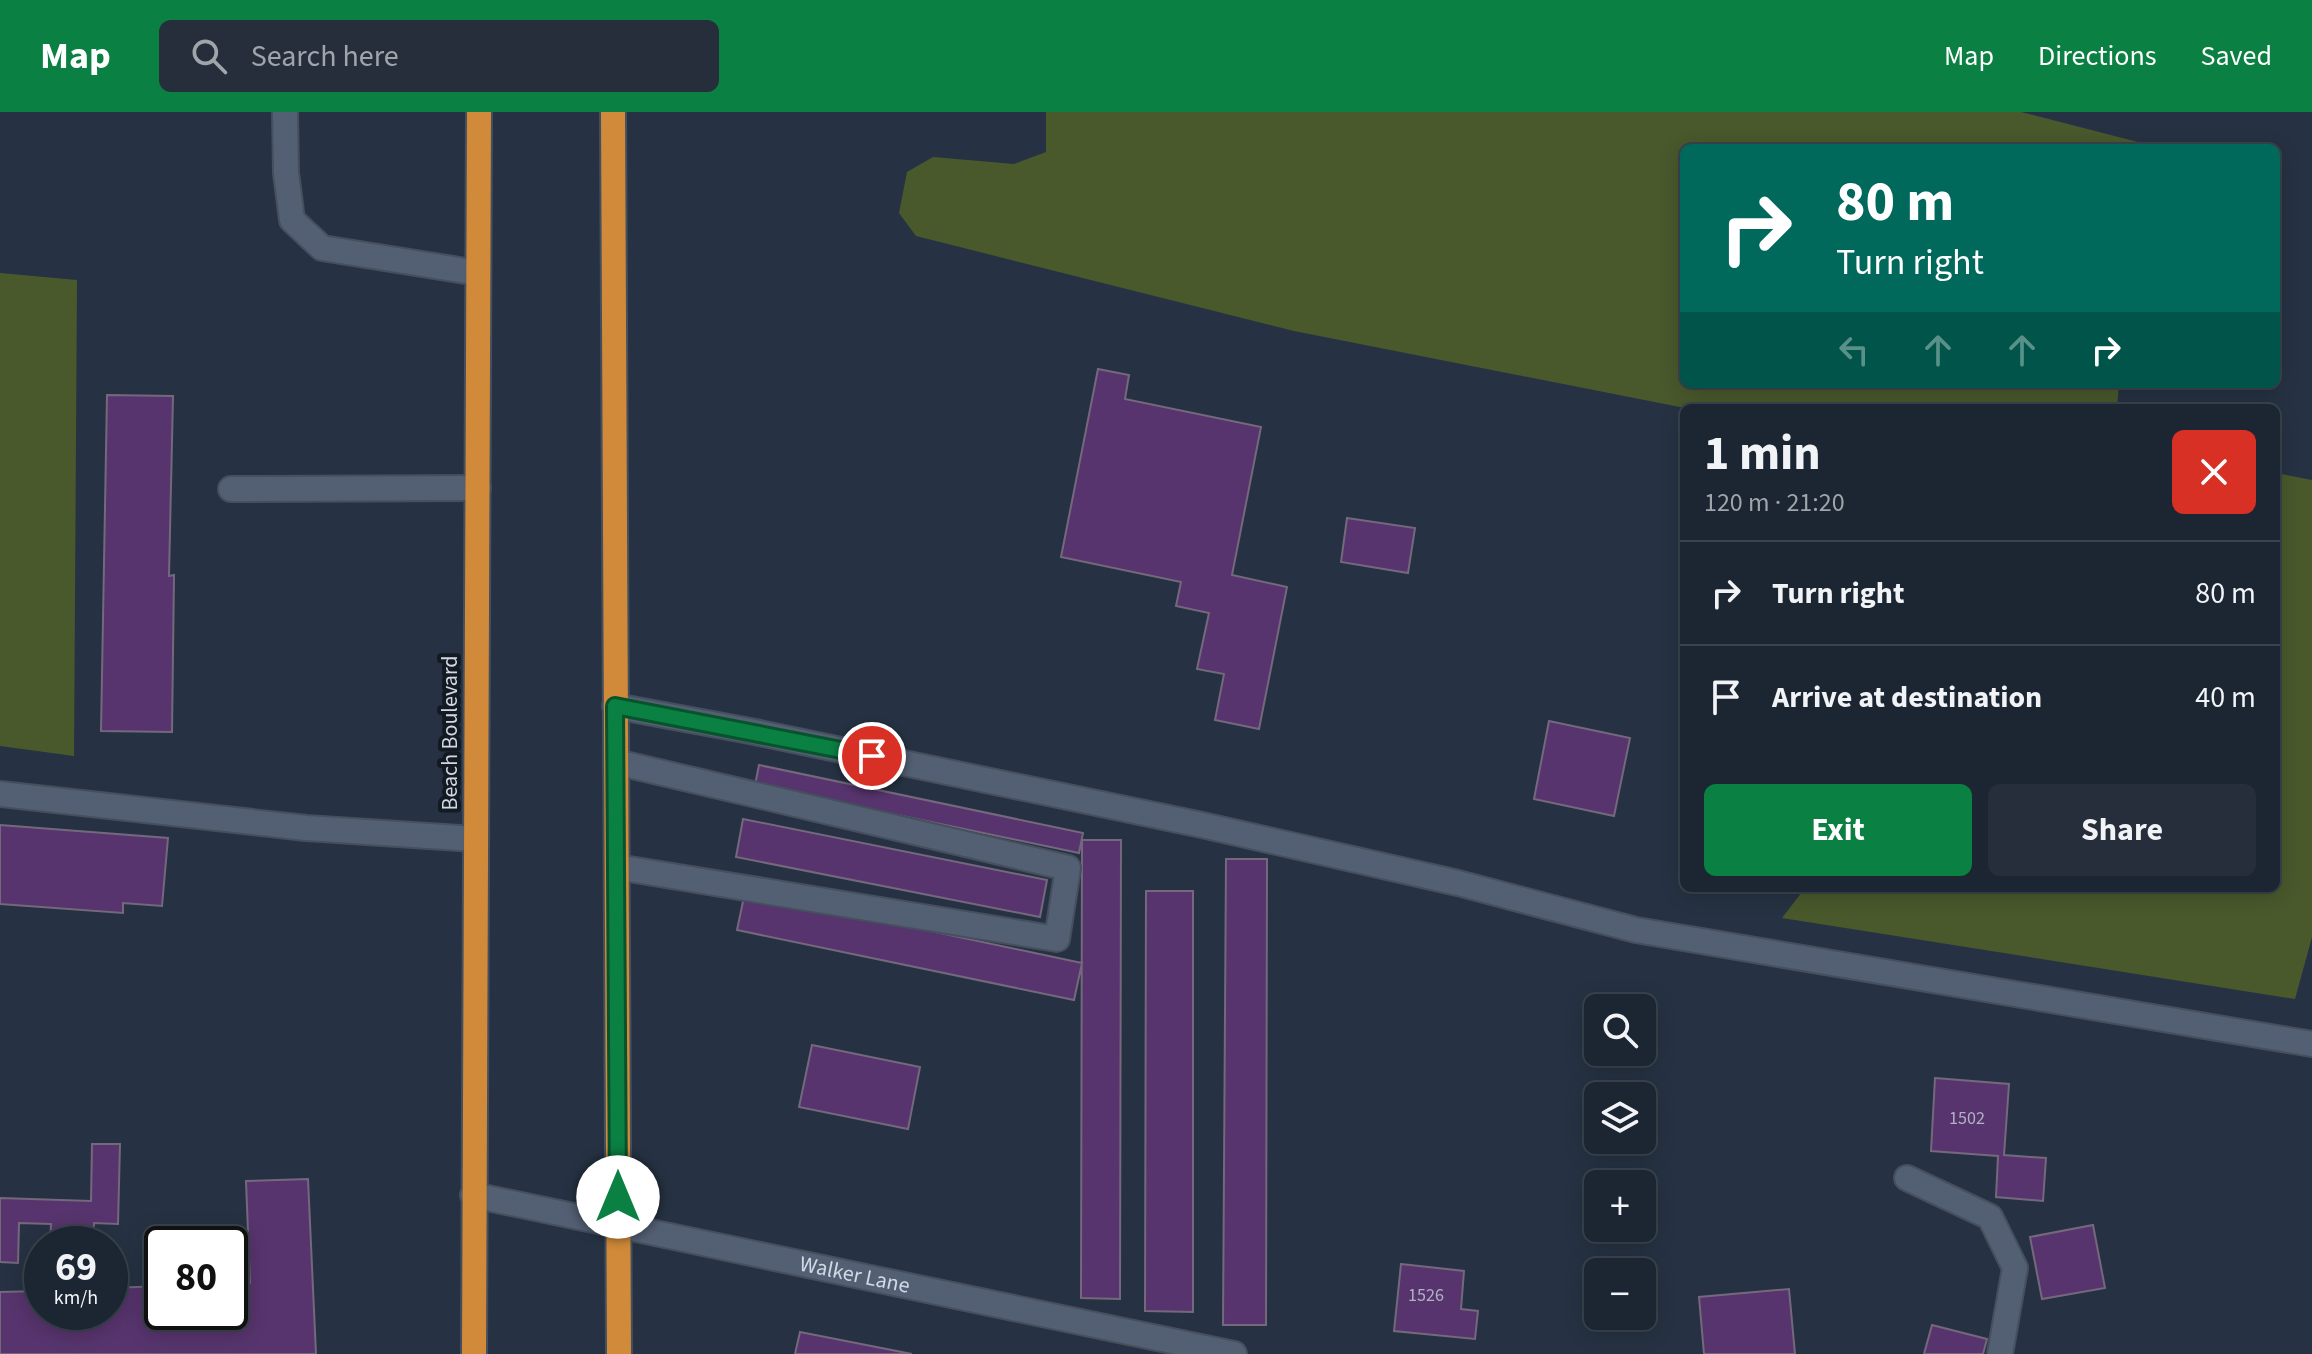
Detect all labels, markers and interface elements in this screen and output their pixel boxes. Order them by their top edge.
search box [159,20,719,92]
text: Map [40,29,111,83]
icon: search [187,34,231,78]
text: Search here [251,35,399,78]
text: Map [1944,36,1994,76]
text: Directions [2038,36,2157,76]
text: Saved [2201,36,2272,76]
text: 80 m [1836,163,1954,242]
icon: right [1704,176,1808,280]
text: Turn right [1836,237,1984,288]
icon: left [1832,328,1876,372]
icon: ahead [1916,328,1960,372]
icon: ahead [2000,328,2044,372]
icon: right [2084,328,2128,372]
text: 1 min [1704,420,1821,488]
button: close [2172,430,2256,514]
text: 120 m · 21:20 [1704,484,1845,521]
icon: right [1704,571,1748,615]
text: Turn right [1772,572,1904,615]
text: 80 m [2195,572,2256,615]
street label: Beach Boulevard [434,655,466,811]
icon: arrive [1704,675,1748,719]
text: Arrive at destination [1772,676,2042,719]
text: 40 m [2195,676,2256,719]
pin [838,722,906,790]
icon: arrive [850,734,894,778]
button: Exit [1704,784,1972,876]
button: Share [1988,784,2256,876]
map controls [1584,994,1656,1330]
button: search [1584,994,1656,1066]
button: layers [1584,1082,1656,1154]
house number: 1502 [1949,1106,1985,1131]
position arrow [576,1155,660,1239]
button: + [1584,1170,1656,1242]
speed limit sign: 80 [144,1226,248,1330]
text: 69 [55,1239,97,1296]
street label: Walker Lane [797,1248,913,1302]
button: − [1584,1258,1656,1330]
house number: 1526 [1408,1283,1444,1308]
text: km/h [54,1284,98,1312]

